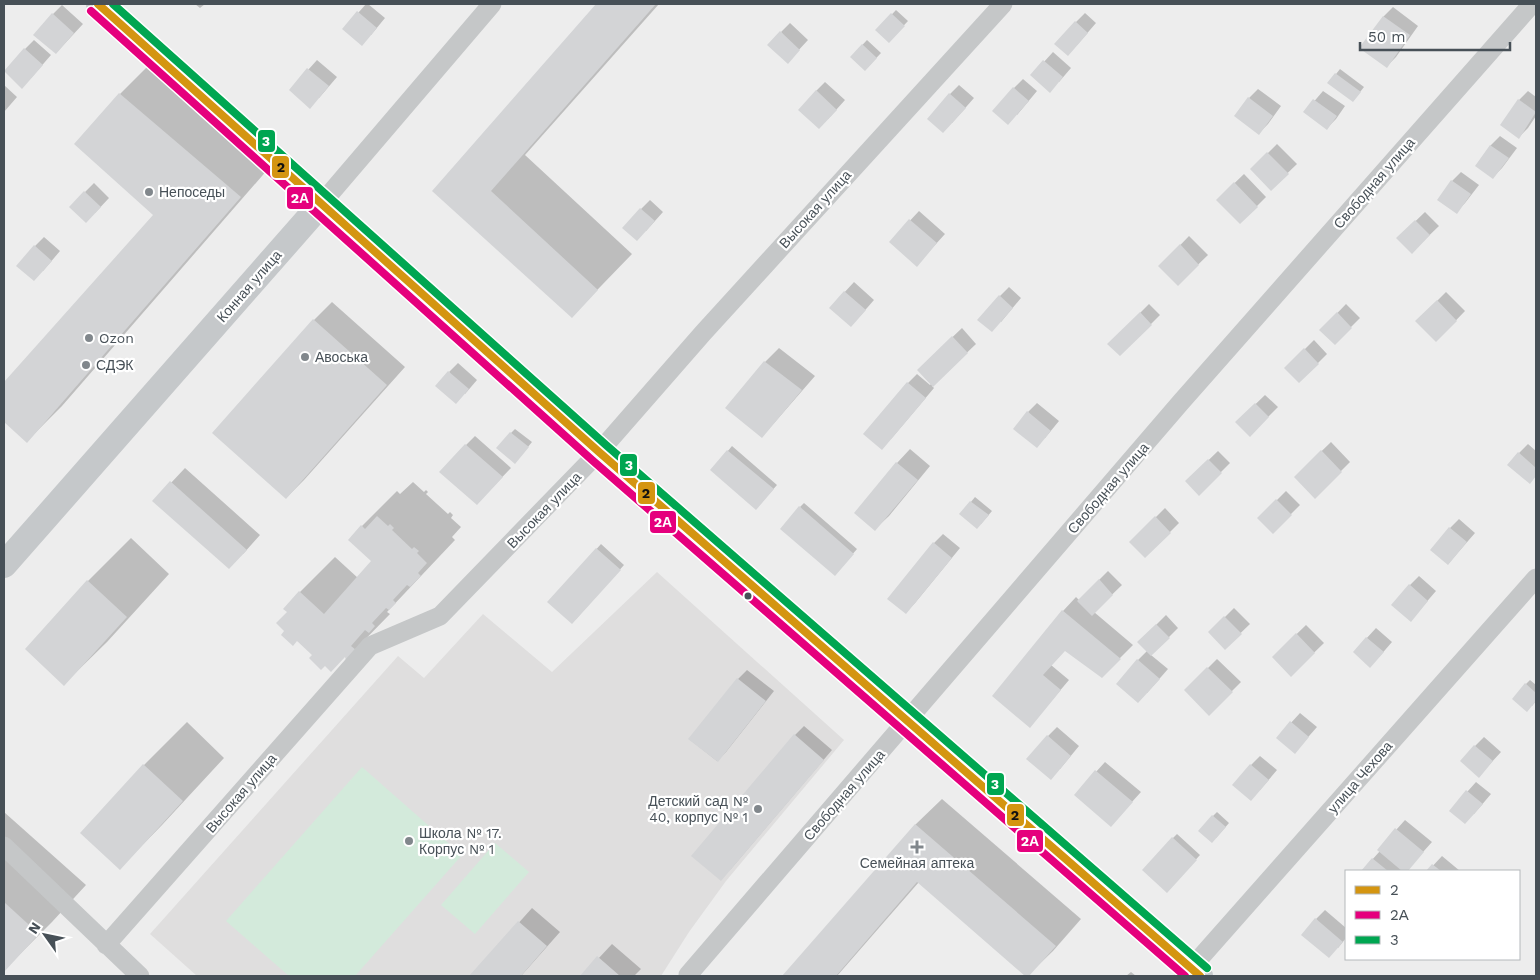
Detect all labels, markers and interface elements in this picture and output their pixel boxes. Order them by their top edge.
scale bar [1360,20,1510,52]
text: 50 m [1368,28,1405,46]
line badge: 3 [257,129,276,153]
text: 3 [262,133,270,149]
street label: Свободная улица [1330,134,1418,232]
line badge: 2 [271,155,290,179]
text: 2 [277,159,285,175]
street label: Высокая улица [776,167,854,251]
place label: Непоседы [159,184,225,200]
marker: Непоседы [143,186,155,198]
line badge: 2А [286,186,314,210]
text: 2А [291,190,309,206]
street label: Конная улица [213,247,285,325]
place label: Ozon [99,330,134,346]
marker: Ozon [83,332,95,344]
place label: Авоська [315,349,368,365]
marker: Авоська [299,351,311,363]
place label: СДЭК [96,357,134,373]
marker: СДЭК [80,359,92,371]
street label: Свободная улица [1064,439,1152,537]
line badge: 3 [619,453,638,477]
text: 3 [625,457,633,473]
street label: Высокая улица [504,469,584,551]
line badge: 2 [637,481,656,505]
text: 2 [642,485,650,501]
line badge: 2А [649,510,677,534]
text: 2А [654,514,672,530]
unlabelled marker [743,591,753,601]
street label: улица Чехова [1325,738,1396,816]
street label: Свободная улица [800,746,888,844]
street label: Высокая улица [202,750,280,836]
line badge: 3 [986,772,1005,796]
text: 3 [991,776,999,792]
place label: Детский сад № 40, корпус № 1 [648,793,748,825]
marker: Детский сад № 40, корпус № 1 [752,803,764,815]
line badge: 2 [1006,803,1025,827]
text: 2 [1011,807,1019,823]
place label: Школа № 17. Корпус № 1 [419,825,502,857]
line badge: 2А [1016,829,1044,853]
text: 2А [1021,833,1039,849]
marker: Школа № 17. Корпус № 1 [403,835,415,847]
marker: Семейная аптека [911,841,923,853]
place label: Семейная аптека [860,855,975,871]
legend [1345,870,1520,960]
text: 2 [1390,881,1399,899]
text: 2А [1390,906,1409,924]
north arrow [20,910,70,960]
text: N [25,919,44,937]
text: 3 [1390,931,1399,949]

